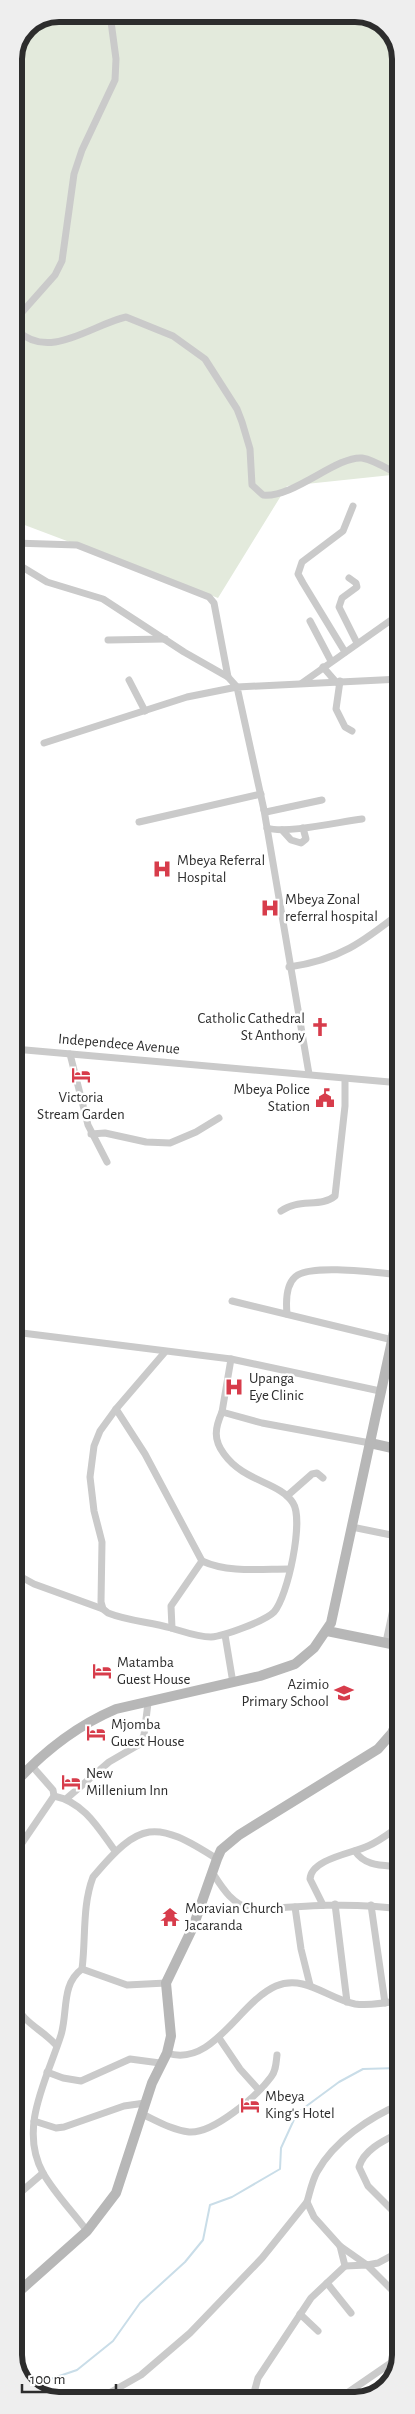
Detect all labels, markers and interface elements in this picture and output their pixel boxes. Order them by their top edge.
place label: Mbeya Referral Hospital [177,853,265,885]
hospital icon: Mbeya Referral Hospital [151,858,173,880]
place label: Mbeya Zonal referral hospital [285,892,378,924]
hospital icon: Mbeya Zonal referral hospital [259,897,281,919]
place label: Catholic Cathedral St Anthony [197,1011,306,1043]
church icon: Catholic Cathedral St Anthony [309,1016,331,1038]
street label: Independece Avenue [57,1031,181,1057]
hotel icon: Victoria Stream Garden [70,1064,92,1086]
place label: Mbeya Police Station [233,1082,310,1114]
public building icon: Mbeya Police Station [314,1087,336,1109]
place label: Victoria Stream Garden [37,1090,125,1122]
place label: Upanga Eye Clinic [249,1371,304,1403]
hospital icon: Upanga Eye Clinic [223,1376,245,1398]
place label: Matamba Guest House [117,1655,191,1687]
hotel icon: Matamba Guest House [91,1660,113,1682]
place label: Azimio Primary School [241,1677,329,1709]
school or university icon: Azimio Primary School [333,1682,355,1704]
place label: Mjomba Guest House [111,1717,185,1749]
hotel icon: Mjomba Guest House [85,1722,107,1744]
place label: New Millenium Inn [86,1766,168,1798]
hotel icon: New Millenium Inn [60,1771,82,1793]
place label: Moravian Church Jacaranda [185,1901,284,1933]
temple icon: Moravian Church Jacaranda [159,1906,181,1928]
place label: Mbeya King's Hotel [265,2089,335,2121]
hotel icon: Mbeya King's Hotel [239,2094,261,2116]
scale bar [22,2362,116,2394]
text: 100 m [30,2372,65,2387]

